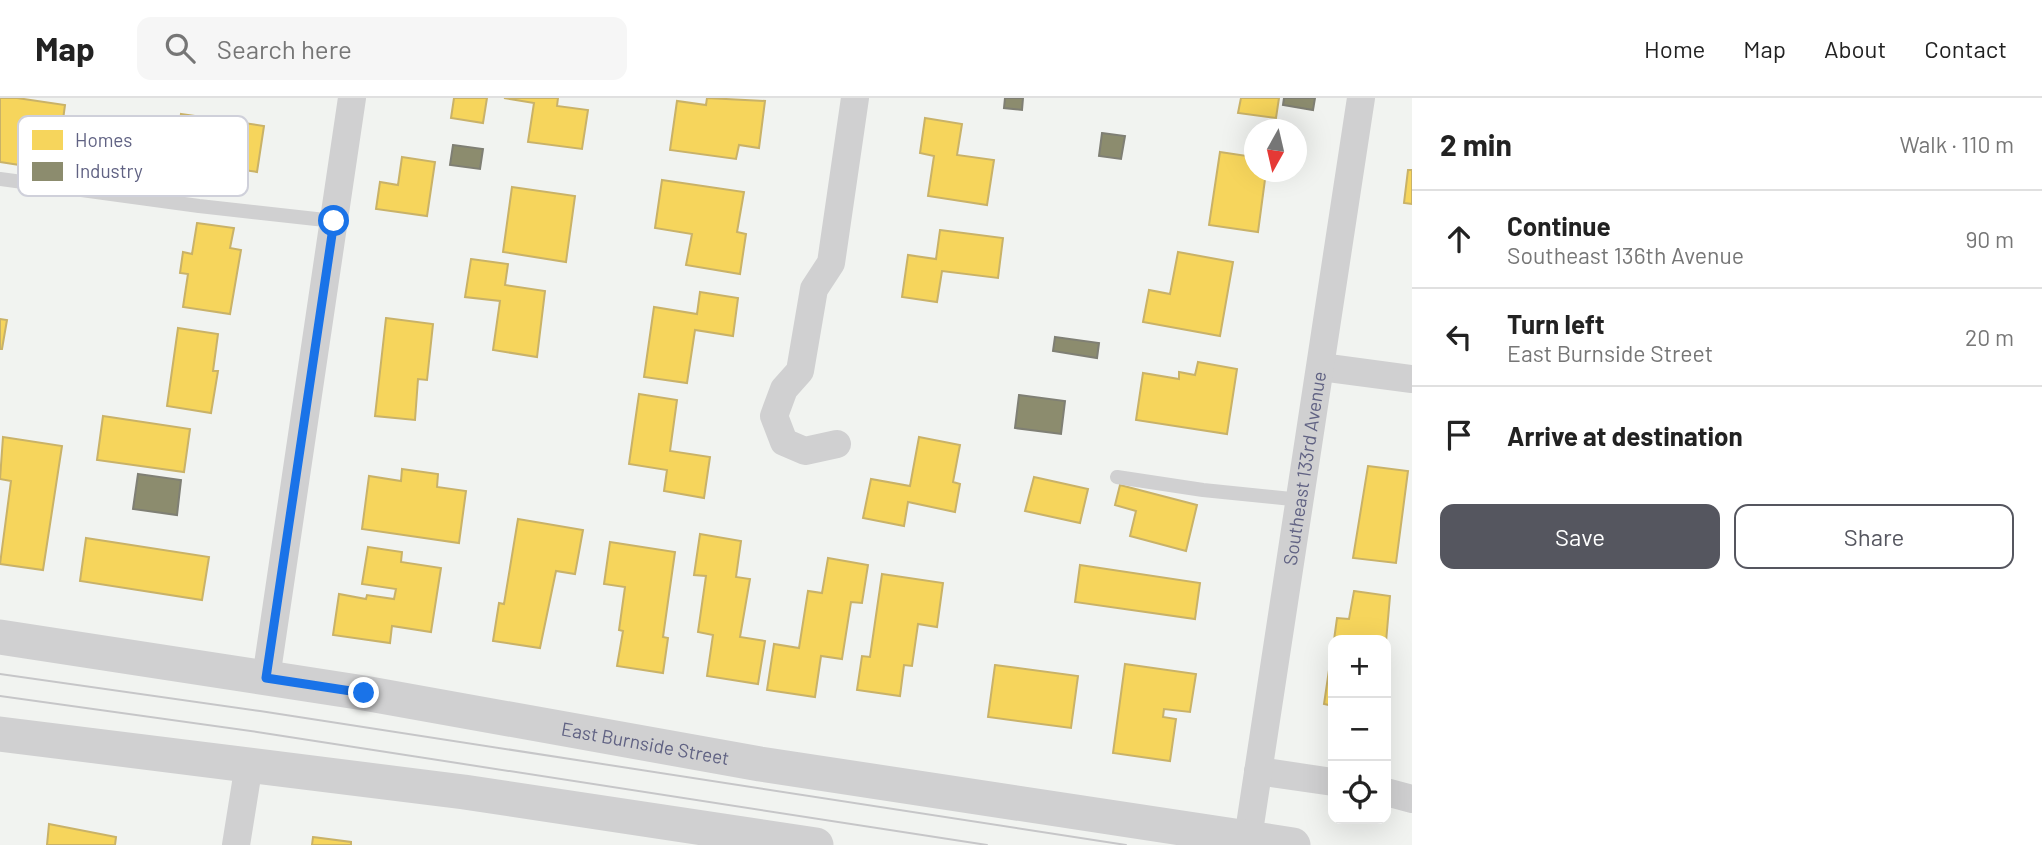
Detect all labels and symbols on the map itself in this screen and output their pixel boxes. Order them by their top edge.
legend [18,116,248,196]
north arrow [1244,119,1307,182]
text: Homes [75,128,132,151]
text: Industry [75,159,143,182]
route start [318,205,349,236]
street label: Southeast 133rd Avenue [1278,370,1330,567]
route end [348,677,379,708]
street label: East Burnside Street [559,717,731,769]

